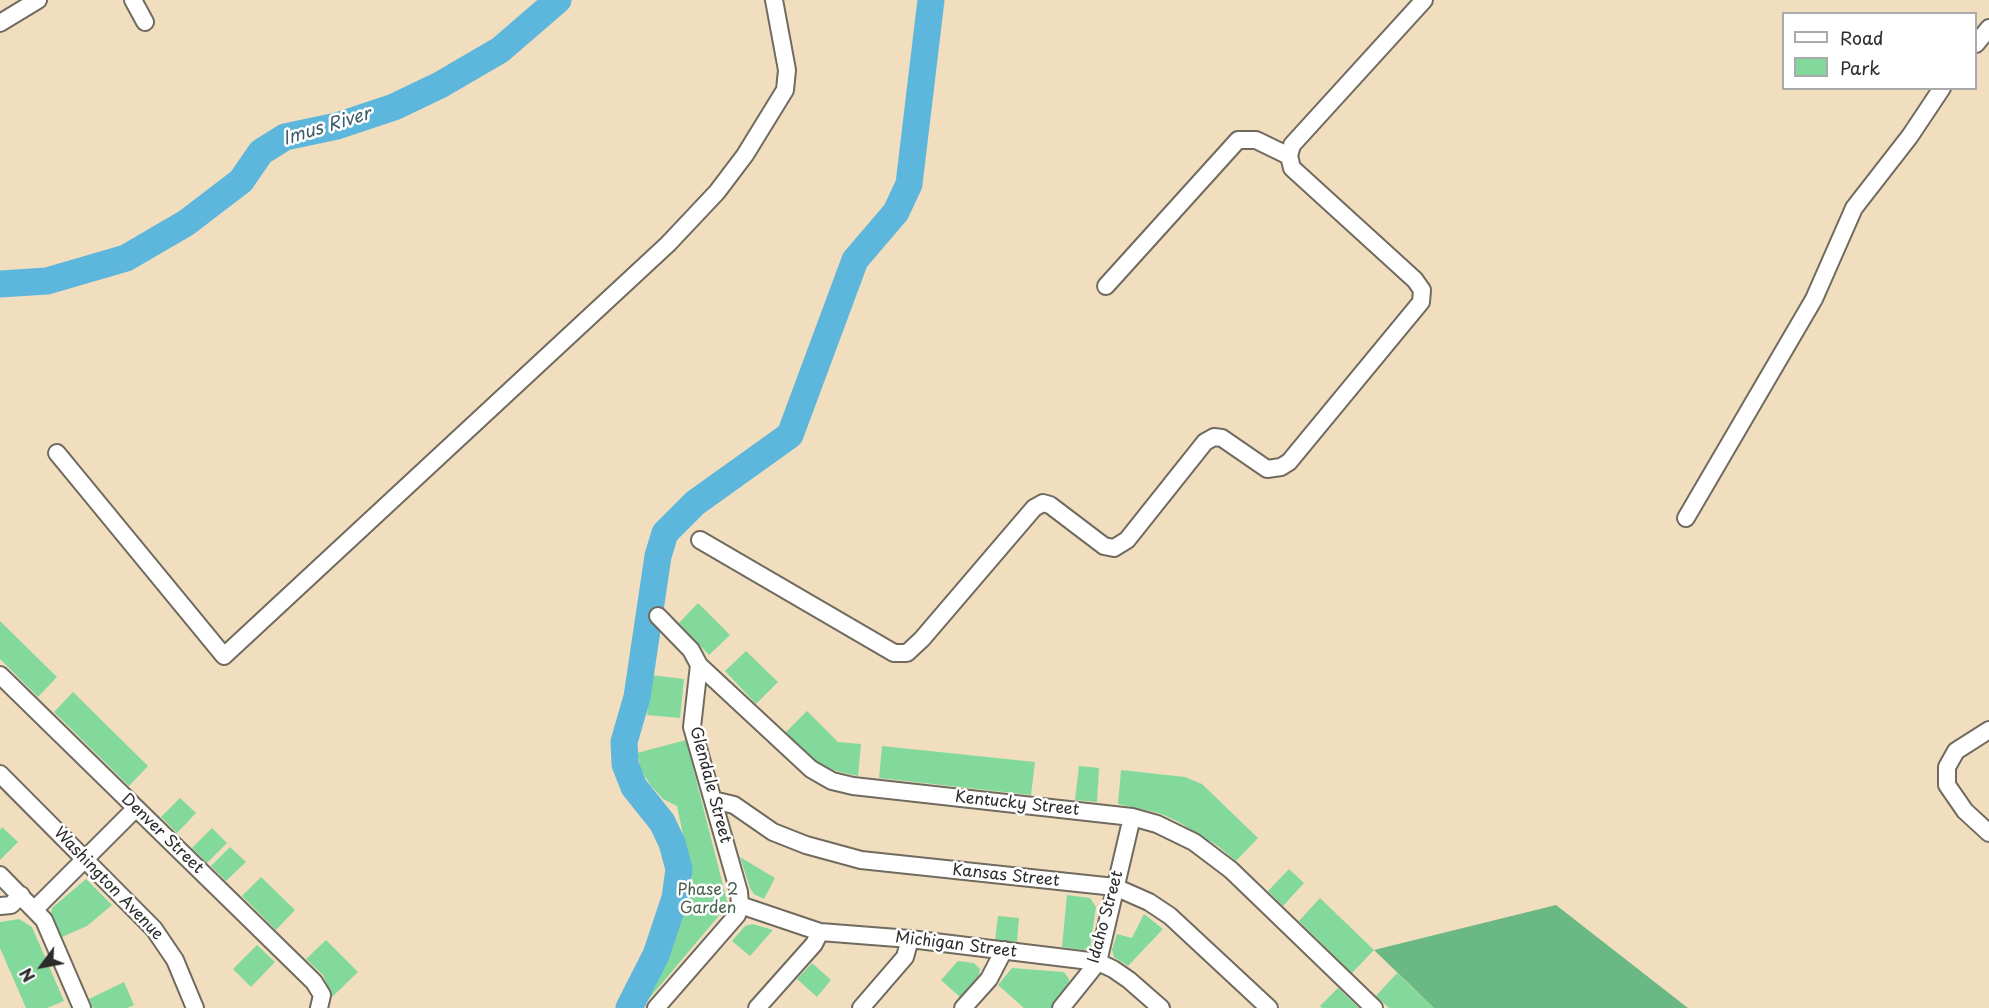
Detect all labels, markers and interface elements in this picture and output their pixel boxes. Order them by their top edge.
legend [1782,12,1977,90]
text: Road [1840,24,1884,51]
text: Park [1840,54,1880,81]
water label: Imus River [280,103,374,151]
street label: Glendale Street [685,725,735,845]
street label: Kentucky Street [954,788,1080,820]
street label: Denver Street [117,790,207,878]
street label: Washington Avenue [49,824,167,944]
street label: Kansas Street [952,861,1060,891]
street label: Idaho Street [1084,869,1128,965]
park label: Phase 2 Garden [678,881,738,919]
street label: Michigan Street [894,928,1018,962]
north arrow [12,936,72,996]
text: N [13,964,40,987]

